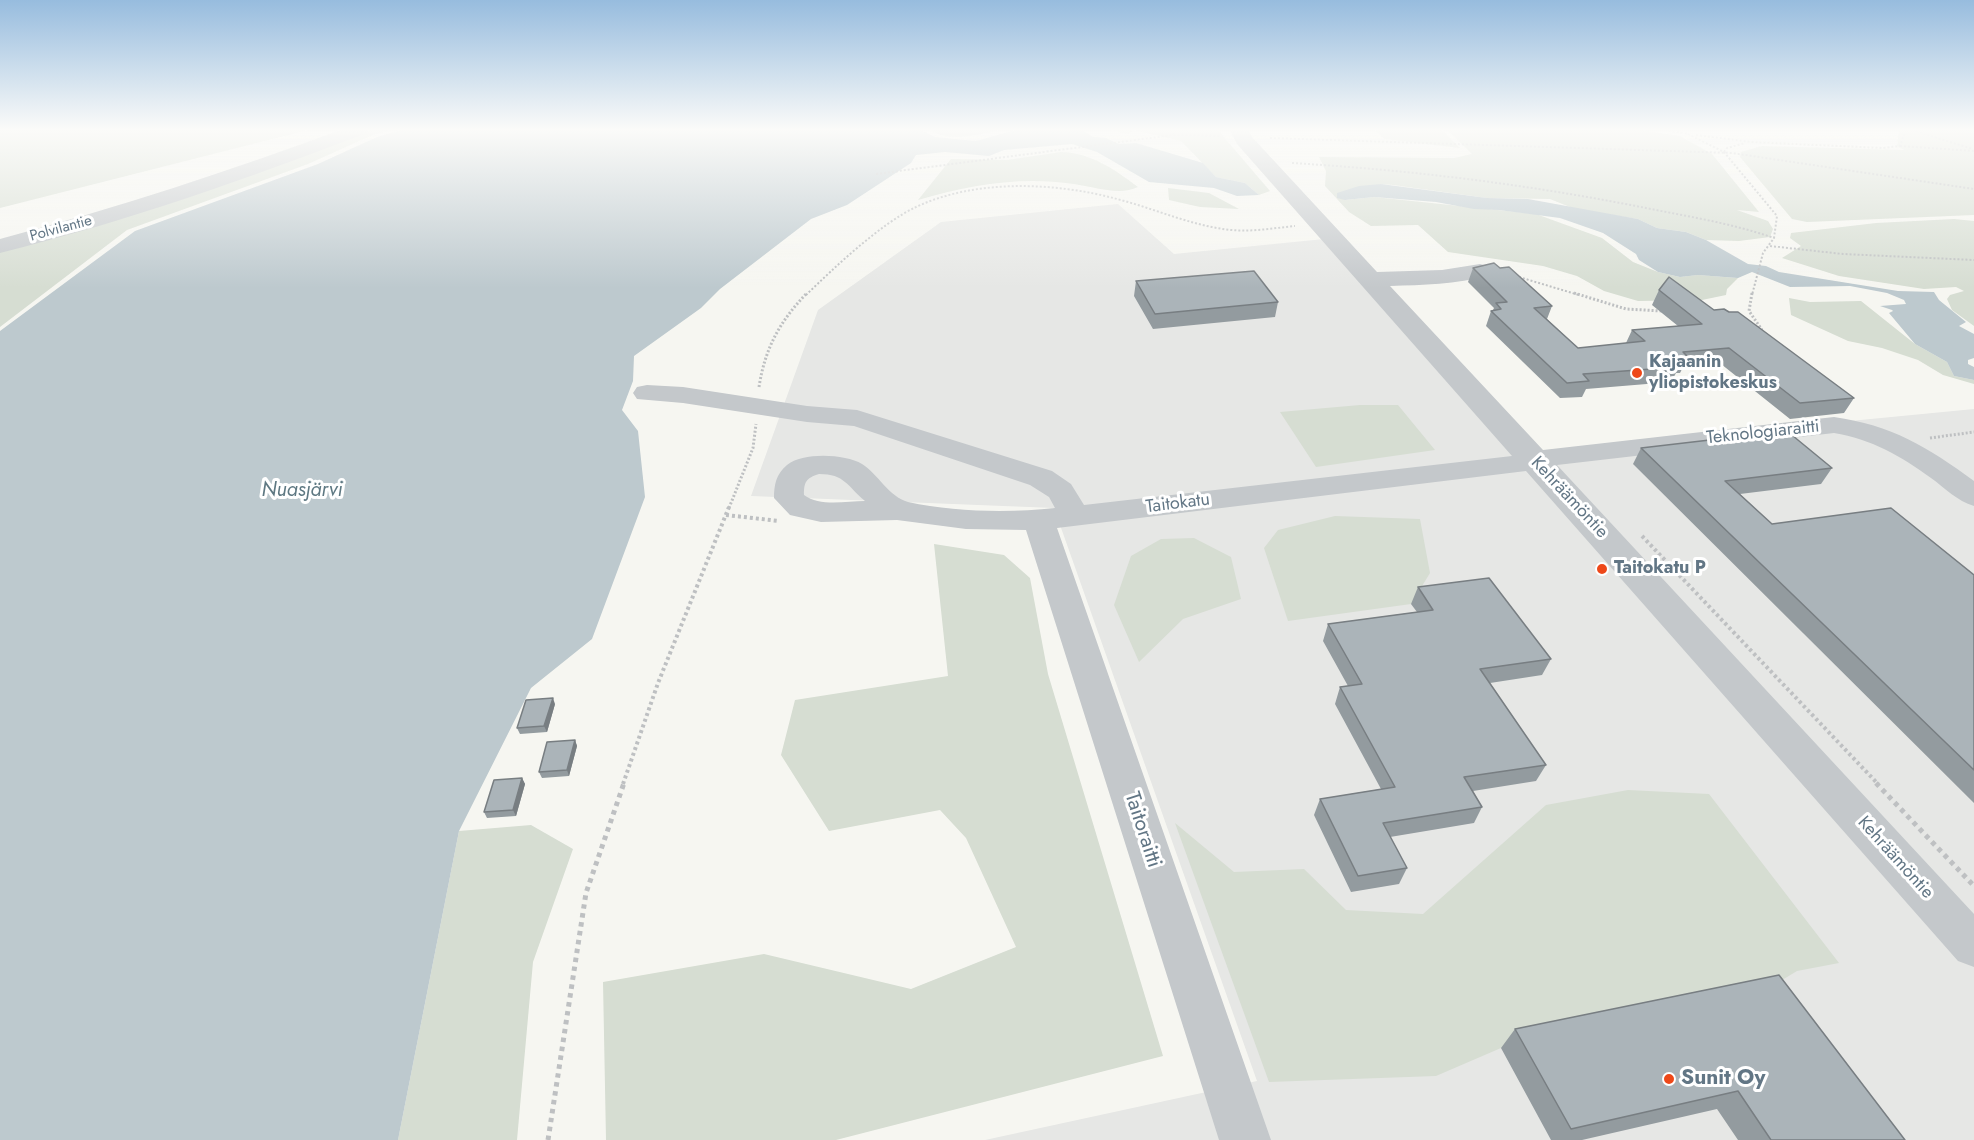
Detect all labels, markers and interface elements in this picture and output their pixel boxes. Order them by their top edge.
street label: Polvilantie [28,212,94,246]
place label: Kajaanin yliopistokeskus [1649,352,1777,394]
marker: Kajaanin yliopistokeskus [1630,366,1644,380]
street label: Teknologiaraitti [1705,416,1821,450]
street label: Kehräämöntie [1526,453,1612,543]
water label: Nuasjärvi [262,479,342,503]
street label: Taitokatu [1145,489,1211,519]
place label: Taitokatu P [1614,558,1706,580]
marker: Taitokatu P [1595,562,1609,576]
street label: Taitoraitti [1118,789,1166,871]
street label: Kehräämöntie [1852,812,1938,904]
place label: Sunit Oy [1681,1066,1766,1092]
marker: Sunit Oy [1662,1072,1676,1086]

